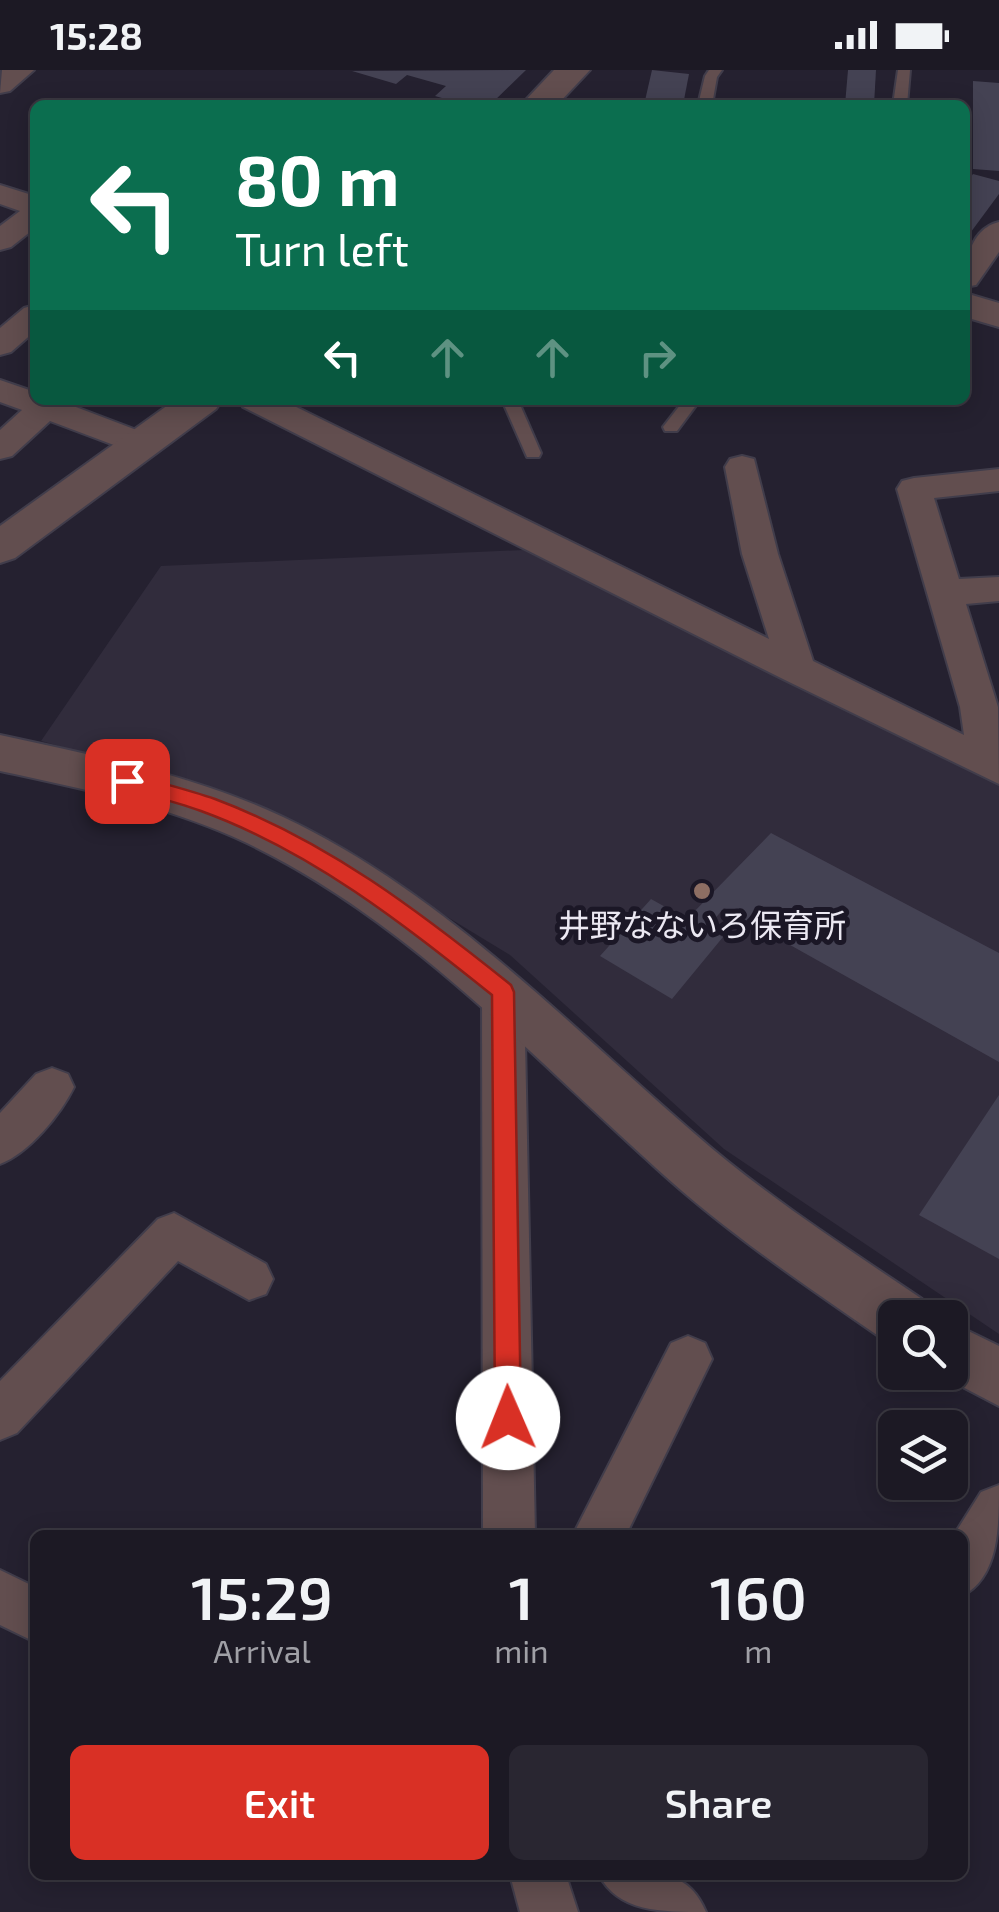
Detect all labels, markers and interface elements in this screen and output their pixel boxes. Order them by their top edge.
text: 15:28 [50,12,143,58]
text: 80 m [235,136,400,220]
icon: left [70,140,200,270]
text: Turn left [235,221,409,275]
icon: left [315,330,370,385]
icon: ahead [420,330,475,385]
icon: ahead [525,330,580,385]
icon: right [630,330,685,385]
pin [85,739,170,824]
icon: arrive [100,754,155,809]
marker: 井野なないろ保育所 [691,880,713,902]
place label: 井野なないろ保育所 [558,905,846,943]
map controls [878,1300,968,1500]
button: search [878,1300,968,1390]
position arrow [456,1366,560,1470]
button: layers [878,1410,968,1500]
text: 15:29 [191,1560,333,1632]
text: 1 [509,1560,534,1632]
text: 160 [710,1560,807,1632]
text: Arrival [213,1631,311,1669]
text: min [494,1631,549,1669]
text: m [744,1631,772,1669]
button: Exit [70,1745,489,1860]
button: Share [509,1745,928,1860]

